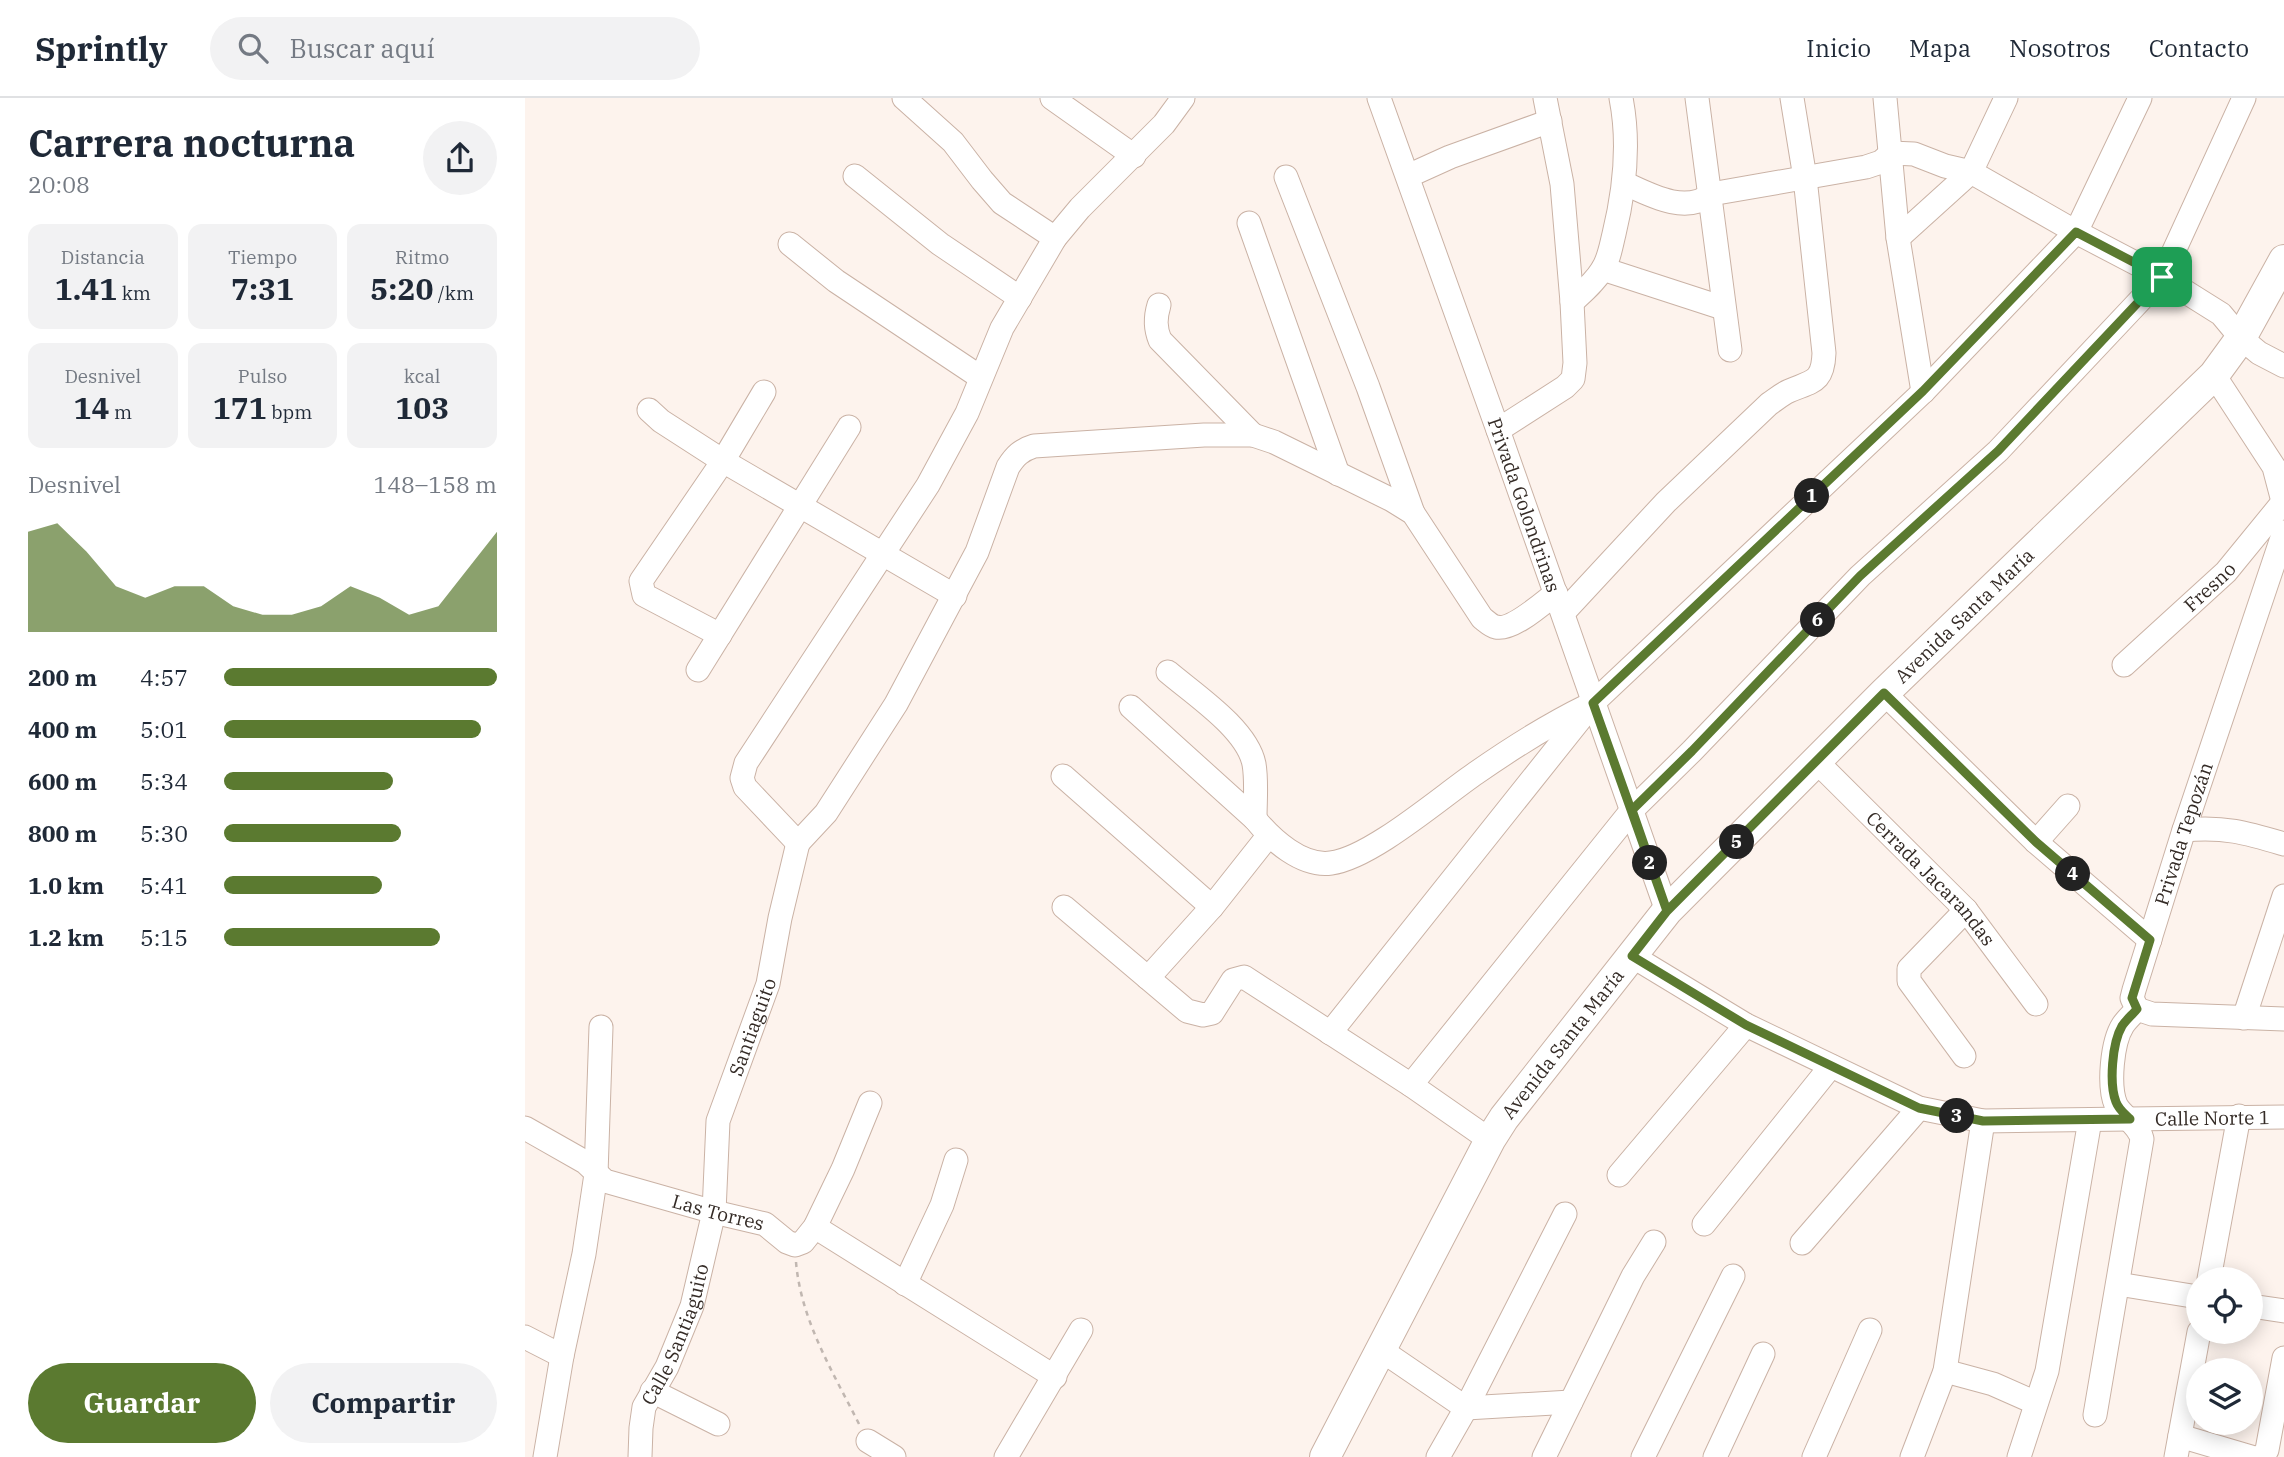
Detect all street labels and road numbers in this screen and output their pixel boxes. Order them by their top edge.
street label: Privada Golondrinas [1483,414,1566,595]
street label: Avenida Santa María [1890,543,2039,688]
street label: Fresno [2179,557,2241,617]
street label: Privada Tepozán [2149,759,2218,908]
street label: Cerrada Jacarandas [1861,806,2000,951]
street label: Avenida Santa María [1496,964,1629,1124]
street label: Santiaguito [724,977,781,1079]
street label: Calle Norte 1 [2155,1105,2270,1131]
street label: Las Torres [670,1189,766,1235]
street label: Calle Santiaguito [636,1261,714,1409]

